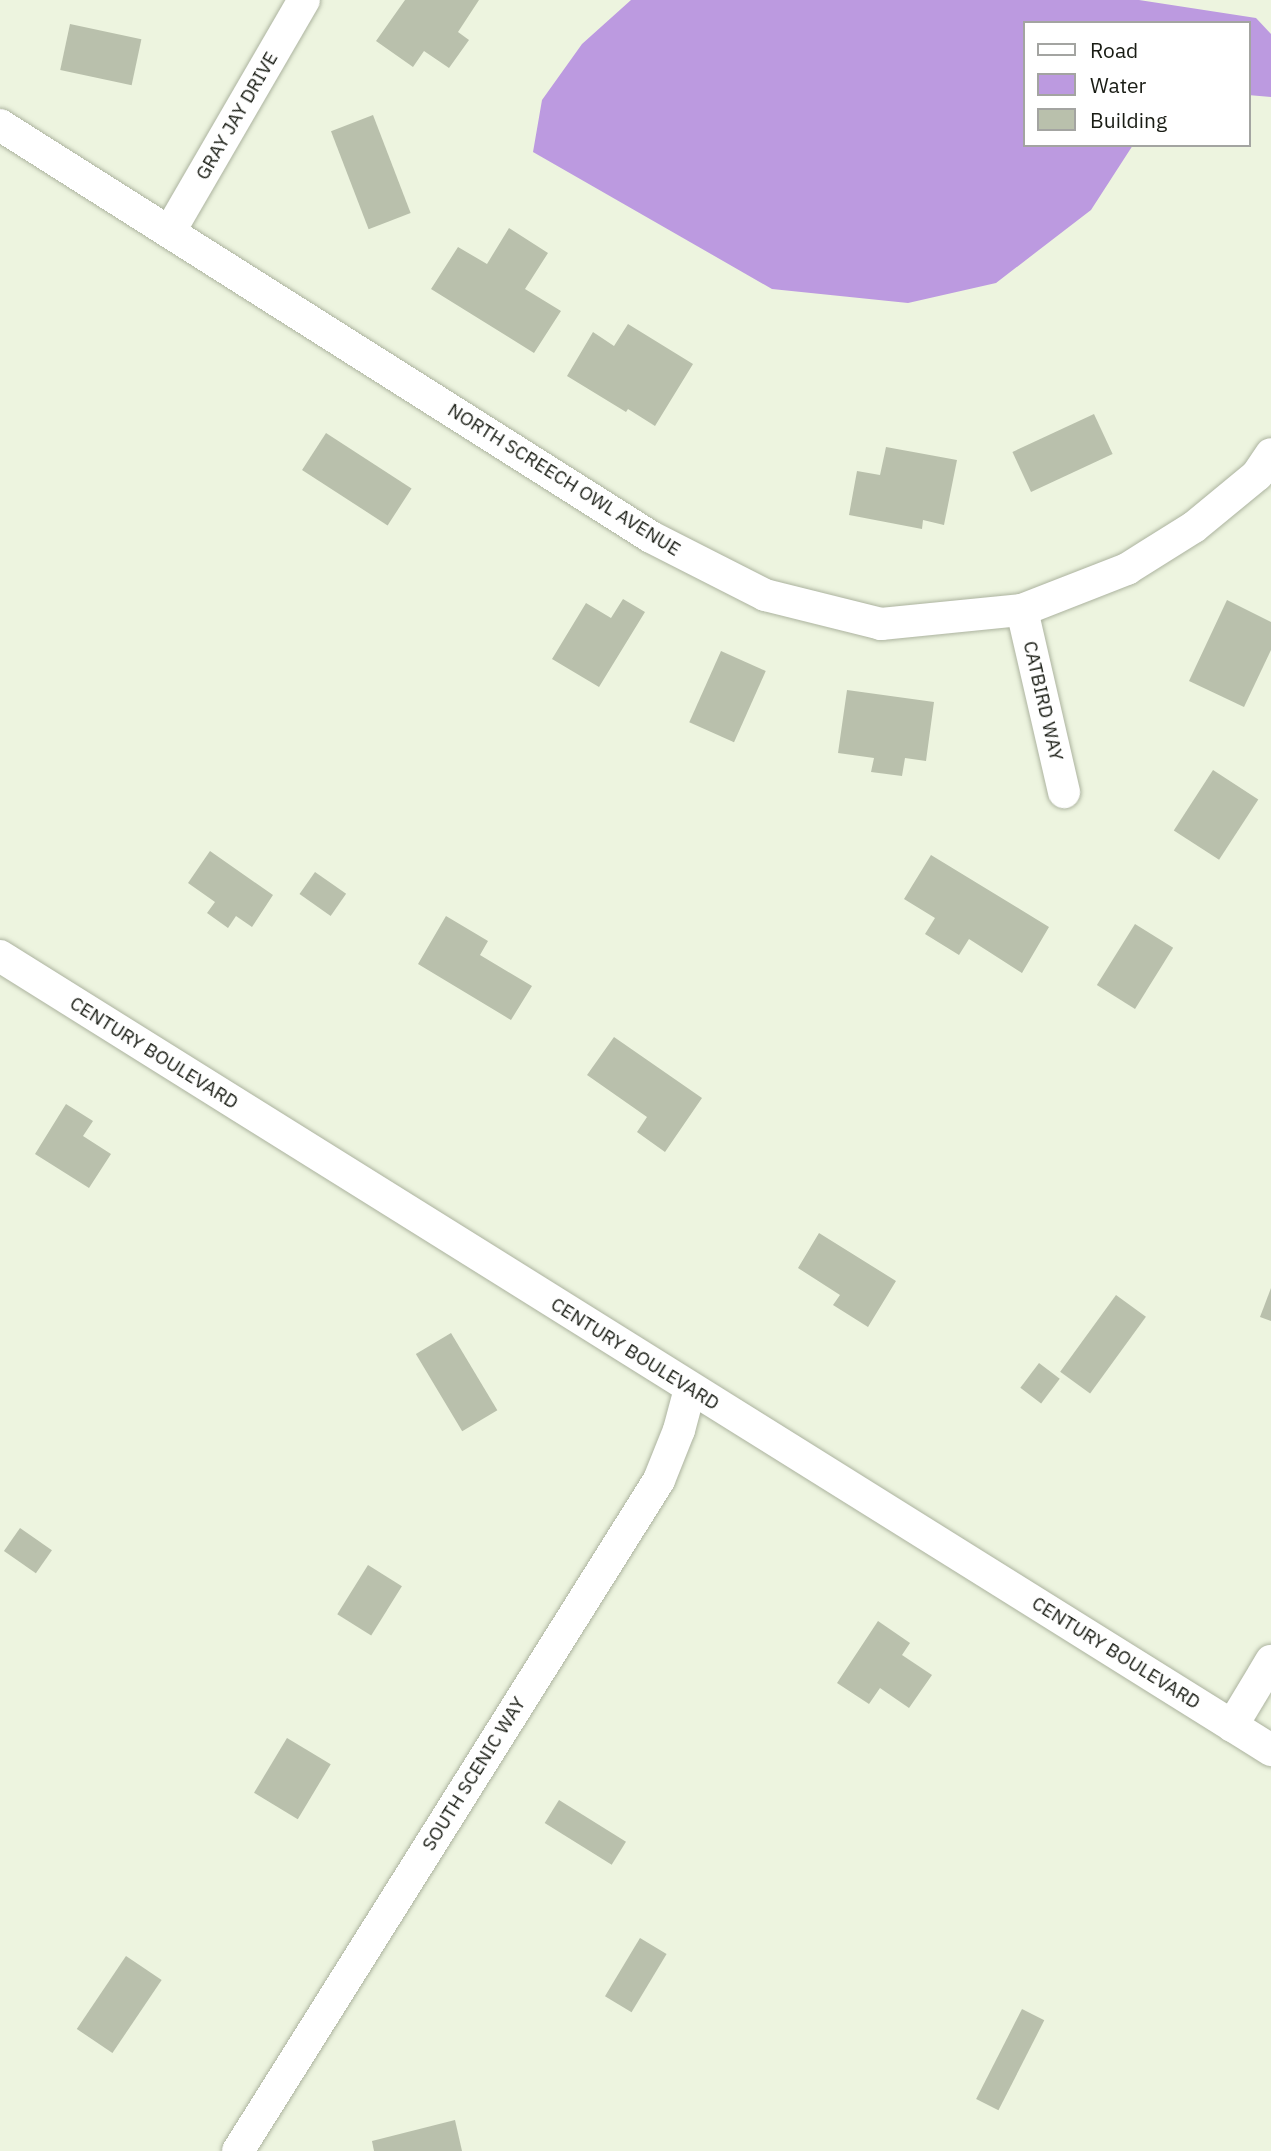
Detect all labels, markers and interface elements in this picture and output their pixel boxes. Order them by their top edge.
legend [1023,21,1250,147]
text: Road [1090,36,1138,64]
street label: GRAY JAY DRIVE [191,48,283,184]
text: Water [1090,71,1146,99]
text: Building [1090,106,1167,134]
street label: NORTH SCREECH OWL AVENUE [443,399,685,561]
street label: CATBIRD WAY [1018,639,1068,763]
street label: CENTURY BOULEVARD [66,992,242,1114]
street label: CENTURY BOULEVARD [547,1293,723,1415]
street label: CENTURY BOULEVARD [1028,1592,1204,1714]
street label: SOUTH SCENIC WAY [418,1693,530,1855]

